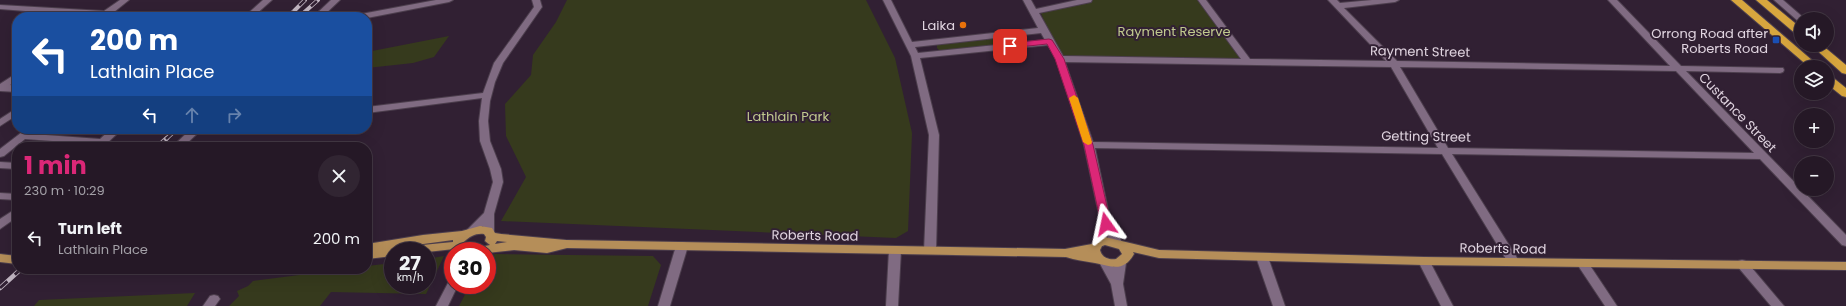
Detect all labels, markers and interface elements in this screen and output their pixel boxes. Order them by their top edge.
map controls [1794,12,1834,196]
button: sound [1794,12,1834,52]
place label: Laika [922,16,955,35]
marker: Laika [958,20,968,30]
text: 200 m [90,21,178,60]
park label: Rayment Reserve [1118,22,1231,41]
place label: Orrong Road after Roberts Road [1651,24,1768,58]
icon: left [24,28,76,80]
pin [993,29,1027,63]
icon: arrive [999,35,1021,57]
marker: Orrong Road after Roberts Road [1771,35,1781,45]
street label: Rayment Street [1370,41,1470,62]
text: Lathlain Place [90,59,214,84]
button: layers [1794,60,1834,100]
street label: Custance Street [1695,68,1781,157]
icon: left [139,104,161,126]
icon: ahead [181,104,203,126]
icon: right [223,104,245,126]
park label: Lathlain Park [747,107,829,126]
button: + [1794,108,1834,148]
street label: Getting Street [1381,126,1471,147]
text: 1 min [24,149,87,182]
button: close [318,155,360,197]
button: − [1794,156,1834,196]
text: 230 m · 10:29 [24,181,105,200]
position arrow [1085,203,1127,245]
text: Turn left [58,218,122,239]
street label: Roberts Road [771,225,859,246]
icon: left [24,227,46,249]
text: 200 m [313,228,360,249]
street label: Roberts Road [1459,238,1547,259]
text: Lathlain Place [58,240,148,259]
speed limit sign: 30 [444,242,496,294]
text: 27 [399,249,421,277]
text: km/h [397,270,423,285]

